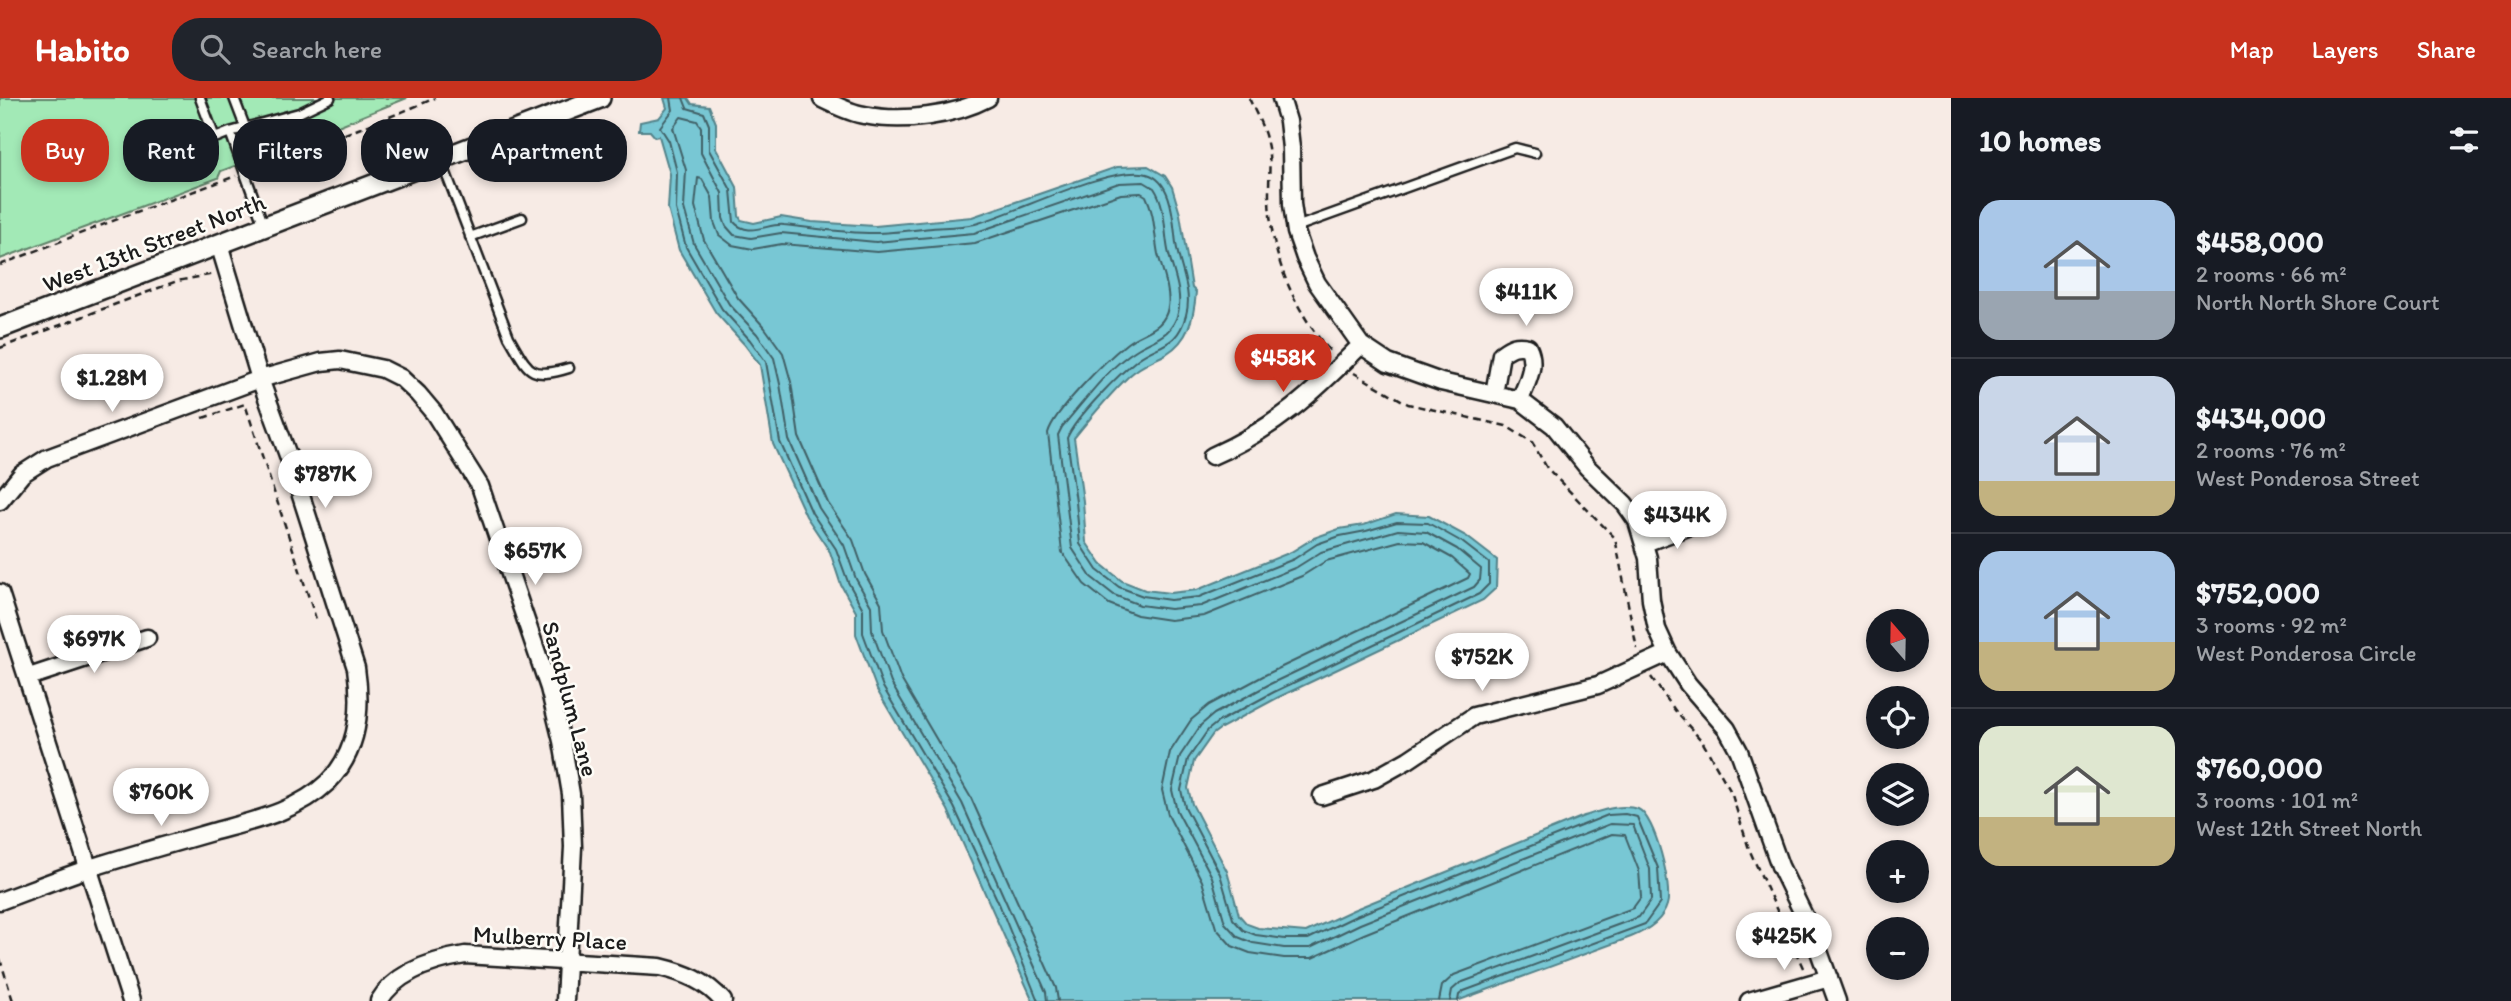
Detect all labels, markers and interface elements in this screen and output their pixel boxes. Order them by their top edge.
search box [172,18,662,81]
text: Habito [35,30,130,69]
icon: search [196,30,234,68]
text: Search here [252,33,382,65]
text: Map [2230,35,2274,64]
text: Layers [2312,35,2379,64]
text: Share [2417,35,2476,64]
chip: Buy [21,119,109,182]
chip: Rent [123,119,219,182]
chip: Filters [233,119,347,182]
chip: New [361,119,453,182]
chip: Apartment [467,119,627,182]
icon: filters [2445,121,2483,159]
text: 10 homes [1979,122,2102,159]
street label: West 13th Street North [38,187,269,298]
text: $458,000 [2196,223,2324,260]
icon: home [2035,228,2119,312]
text: 2 rooms · 66 m² [2196,260,2347,288]
pin: $411K [1477,268,1575,328]
text: $411K [1495,277,1557,305]
text: North North Shore Court [2196,288,2440,316]
pin: $458K [1234,334,1332,394]
text: $458K [1251,343,1315,371]
pin: $1.28M [55,354,169,414]
text: $1.28M [77,363,147,391]
text: $434,000 [2196,399,2326,436]
icon: home [2035,404,2119,488]
text: 2 rooms · 76 m² [2196,436,2346,464]
pin: $787K [276,450,374,510]
text: $787K [294,459,356,487]
text: West Ponderosa Street [2196,464,2420,492]
pin: $434K [1628,491,1726,551]
text: $434K [1644,500,1710,528]
pin: $657K [486,528,584,587]
text: $657K [504,536,566,564]
text: $752,000 [2196,574,2320,611]
icon: home [2035,579,2119,663]
north arrow [1866,609,1928,672]
map controls [1866,609,1929,980]
text: 3 rooms · 92 m² [2196,611,2347,639]
pin: $697K [45,616,143,675]
street label: Sandplum Lane [536,618,605,780]
text: $697K [63,624,125,652]
pin: $752K [1433,634,1531,693]
text: West Ponderosa Circle [2196,639,2417,667]
text: $752K [1451,642,1513,670]
button: locate [1866,686,1929,749]
text: $760,000 [2196,749,2323,786]
icon: home [2035,754,2119,838]
button: layers [1866,763,1929,826]
pin: $760K [112,768,210,828]
text: $760K [129,777,193,805]
text: 3 rooms · 101 m² [2196,786,2358,814]
text: West 12th Street North [2196,814,2422,842]
button: + [1866,840,1929,903]
pin: $425K [1735,912,1833,972]
button: − [1866,917,1929,980]
street label: Mulberry Place [472,919,628,956]
text: $425K [1752,921,1816,949]

